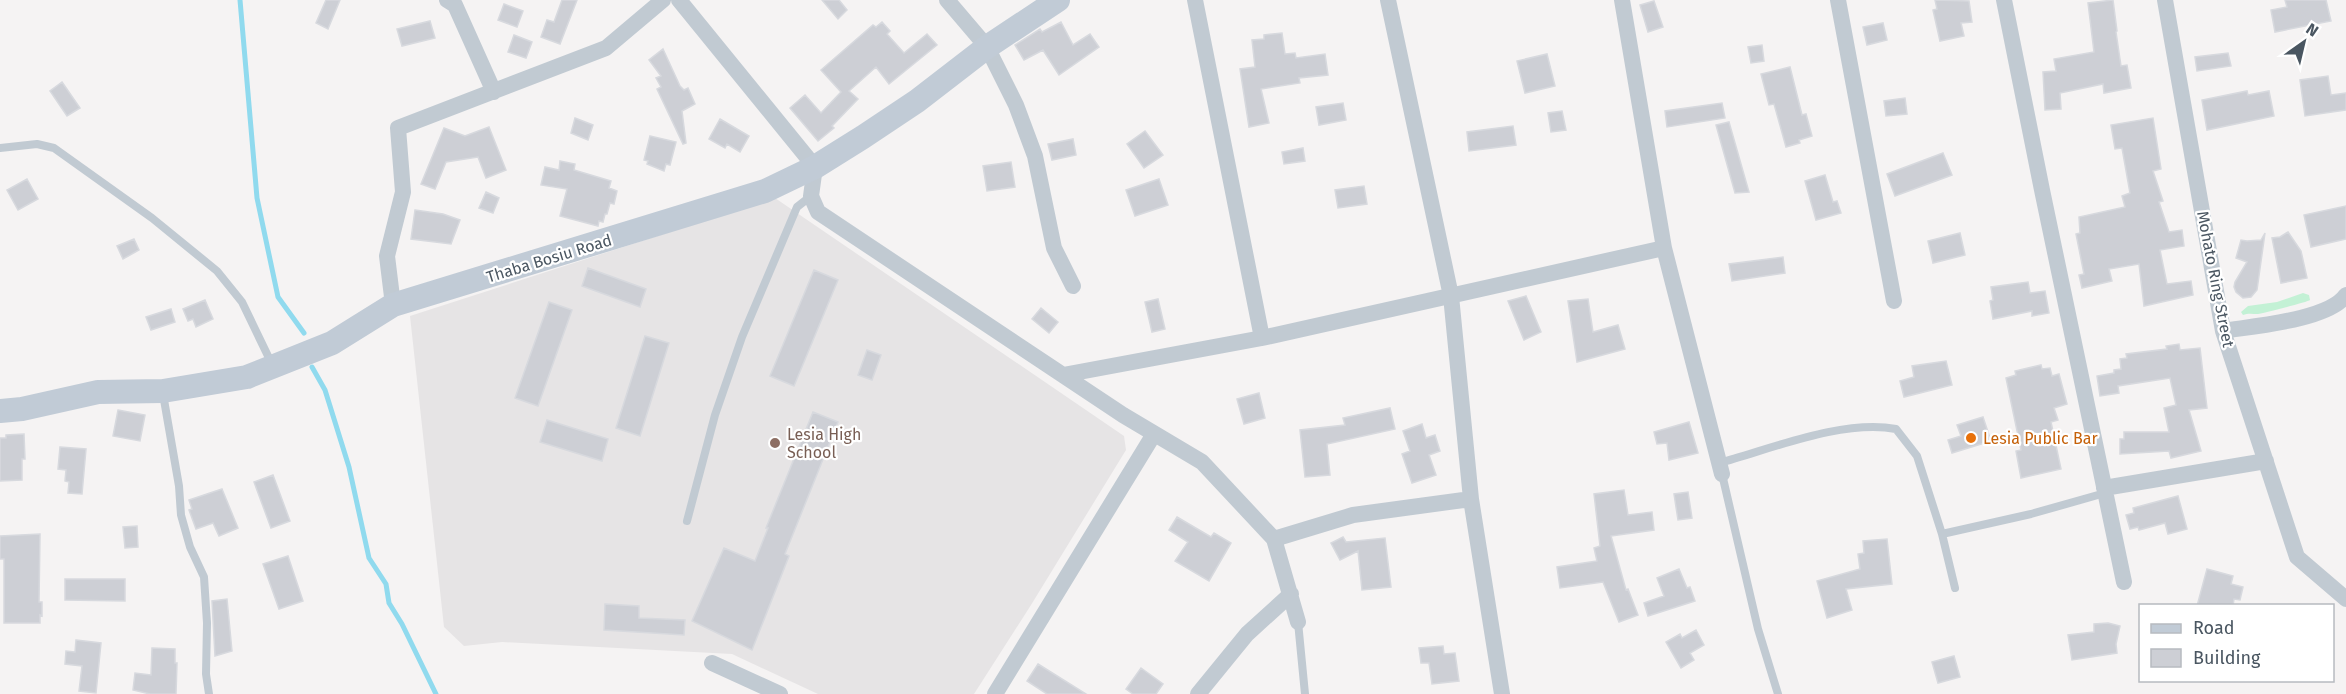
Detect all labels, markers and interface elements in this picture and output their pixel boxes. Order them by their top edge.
north arrow [2274,12,2334,72]
text: N [2302,19,2322,41]
street label: Mohato Ring Street [2193,209,2238,349]
street label: Thaba Bosiu Road [484,230,614,287]
place label: Lesia High School [787,425,861,462]
place label: Lesia Public Bar [1983,429,2098,448]
marker: Lesia Public Bar [1964,431,1978,445]
marker: Lesia High School [768,436,782,450]
legend [2139,604,2334,682]
text: Road [2193,617,2235,639]
text: Building [2193,647,2261,669]

